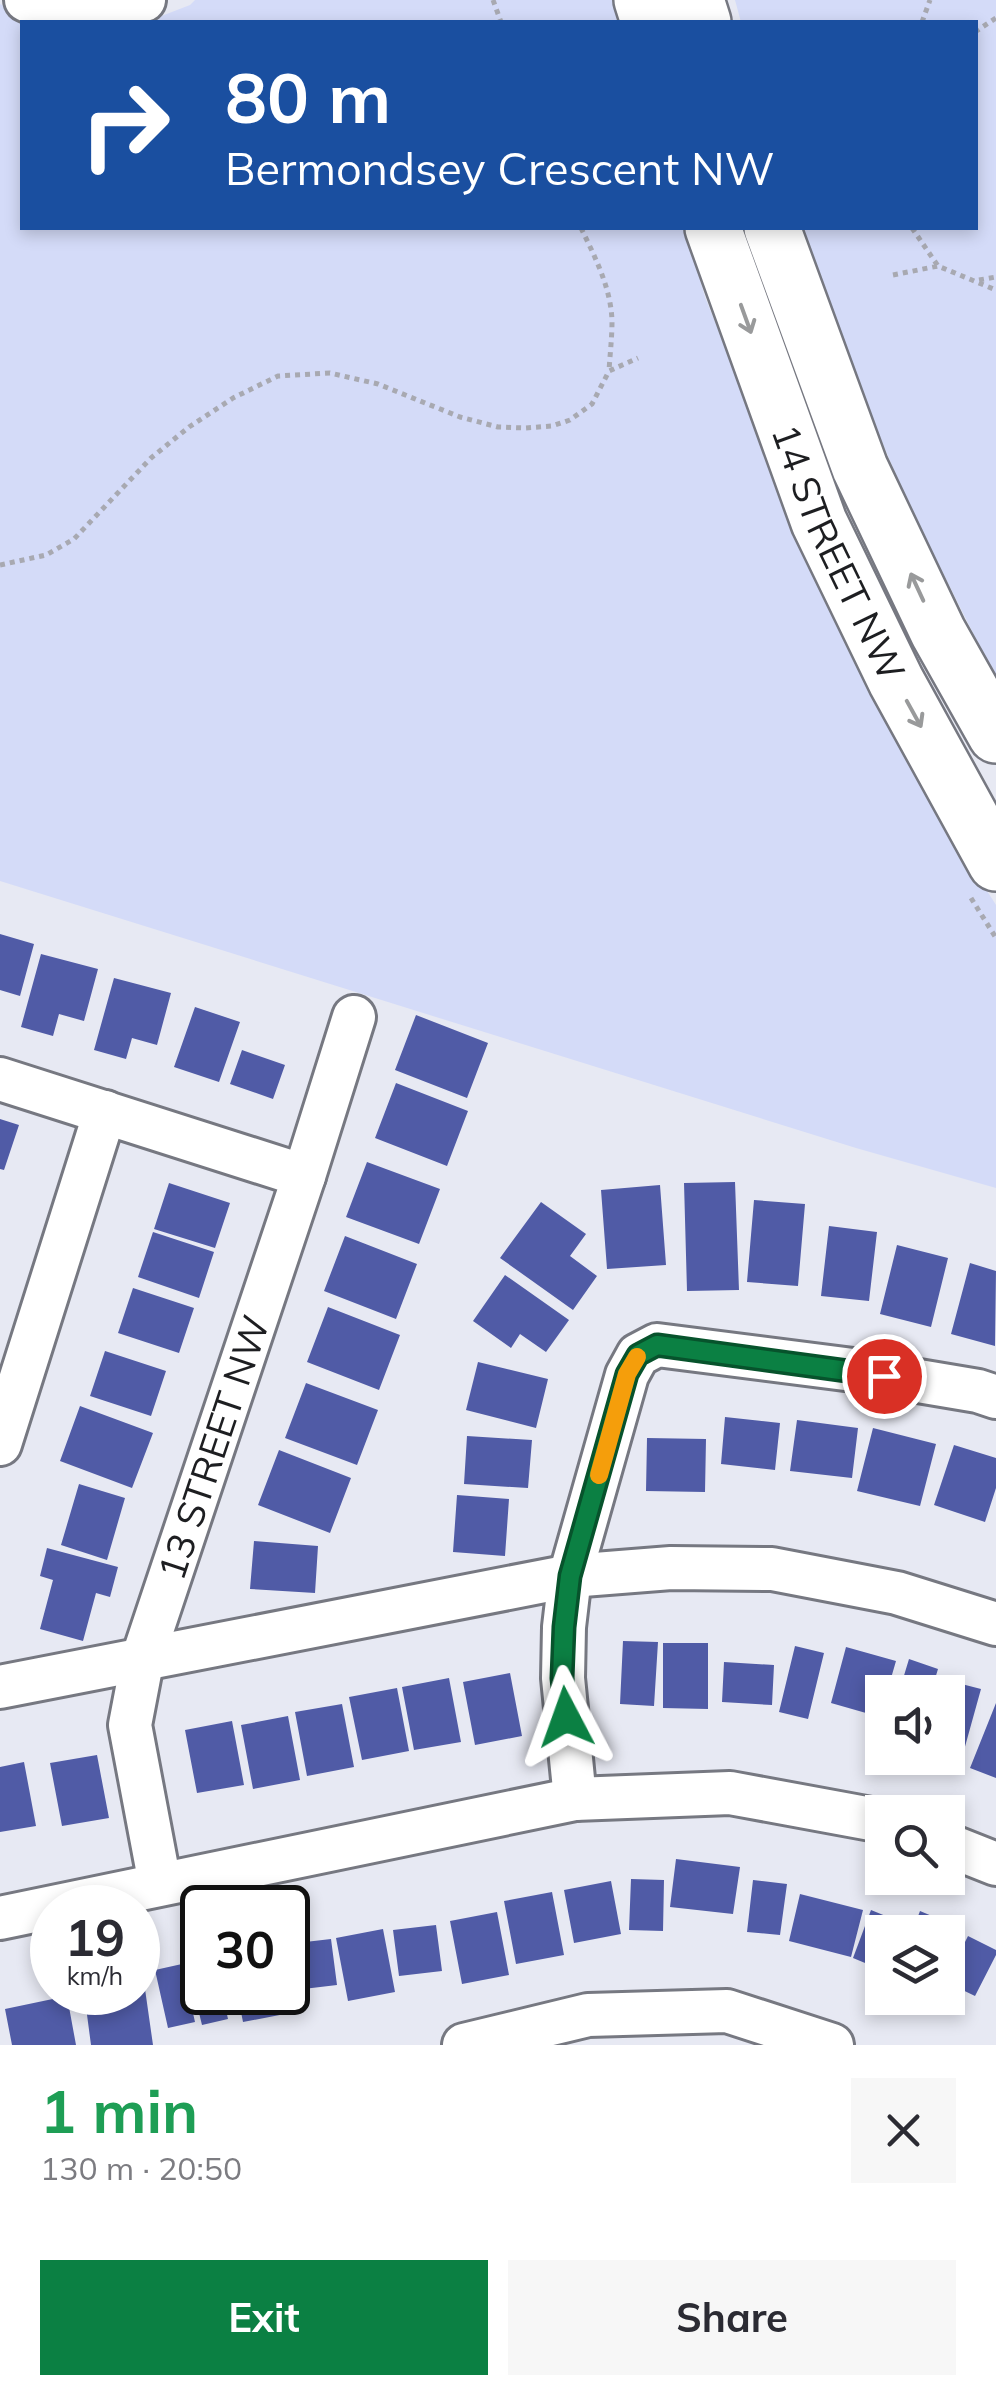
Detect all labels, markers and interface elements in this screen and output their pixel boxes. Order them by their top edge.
text: 80 m [225,53,391,141]
icon: right [60,60,190,190]
text: Bermondsey Crescent NW [225,140,775,196]
one-way arrow [738,303,756,334]
street label: 14 STREET NW [762,418,916,688]
one-way arrow [906,573,925,603]
one-way arrow [905,699,924,729]
street label: 13 STREET NW [147,1309,280,1586]
pin [842,1334,927,1419]
icon: arrive [857,1349,912,1404]
position arrow [514,1665,618,1769]
map controls [865,1675,965,2015]
button: sound [865,1675,965,1775]
button: search [865,1795,965,1895]
speed limit sign: 30 [180,1885,310,2015]
text: 19 [65,1906,125,1969]
button: layers [865,1915,965,2015]
text: km/h [67,1960,123,1991]
text: 1 min [40,2073,198,2148]
button: close [851,2078,956,2183]
text: 130 m · 20:50 [40,2148,242,2188]
button: Exit [40,2260,488,2375]
button: Share [508,2260,956,2375]

